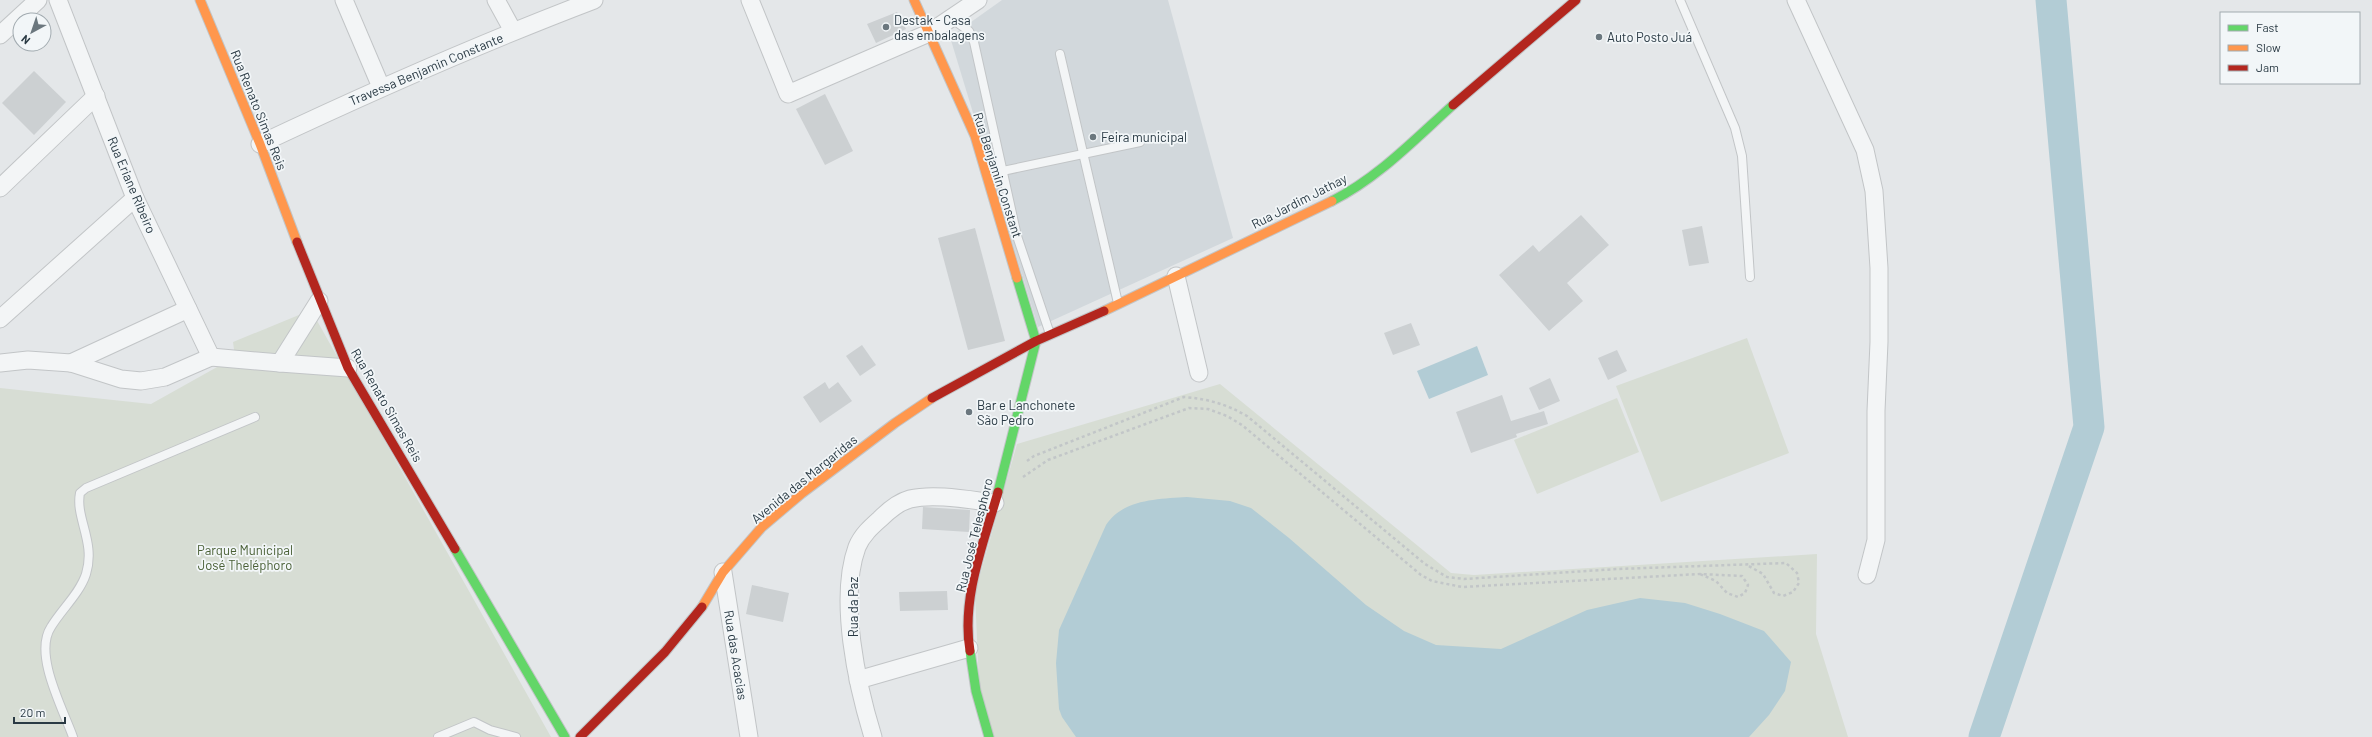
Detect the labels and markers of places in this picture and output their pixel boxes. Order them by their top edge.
place label: Destak - Casa das embalagens [894,12,985,43]
marker: Destak - Casa das embalagens [881,22,891,32]
place label: Auto Posto Juá [1607,29,1692,45]
marker: Auto Posto Juá [1594,32,1604,42]
place label: Feira municipal [1101,129,1187,145]
marker: Feira municipal [1088,132,1098,142]
place label: Bar e Lanchonete São Pedro [977,397,1076,428]
marker: Bar e Lanchonete São Pedro [964,407,974,417]

